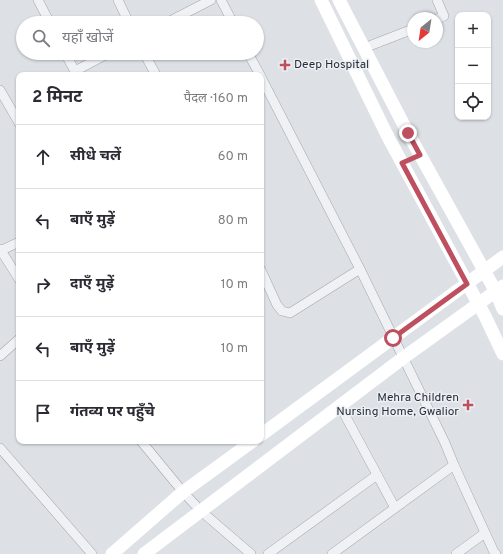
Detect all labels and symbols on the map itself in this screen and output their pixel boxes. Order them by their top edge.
north arrow [407,12,443,48]
place label: Deep Hospital [294,57,369,73]
marker: Deep Hospital [279,59,291,71]
route end [399,124,417,142]
route start [384,329,402,347]
place label: Mehra Children Nursing Home, Gwalior [336,390,459,420]
marker: Mehra Children Nursing Home, Gwalior [462,399,474,411]

